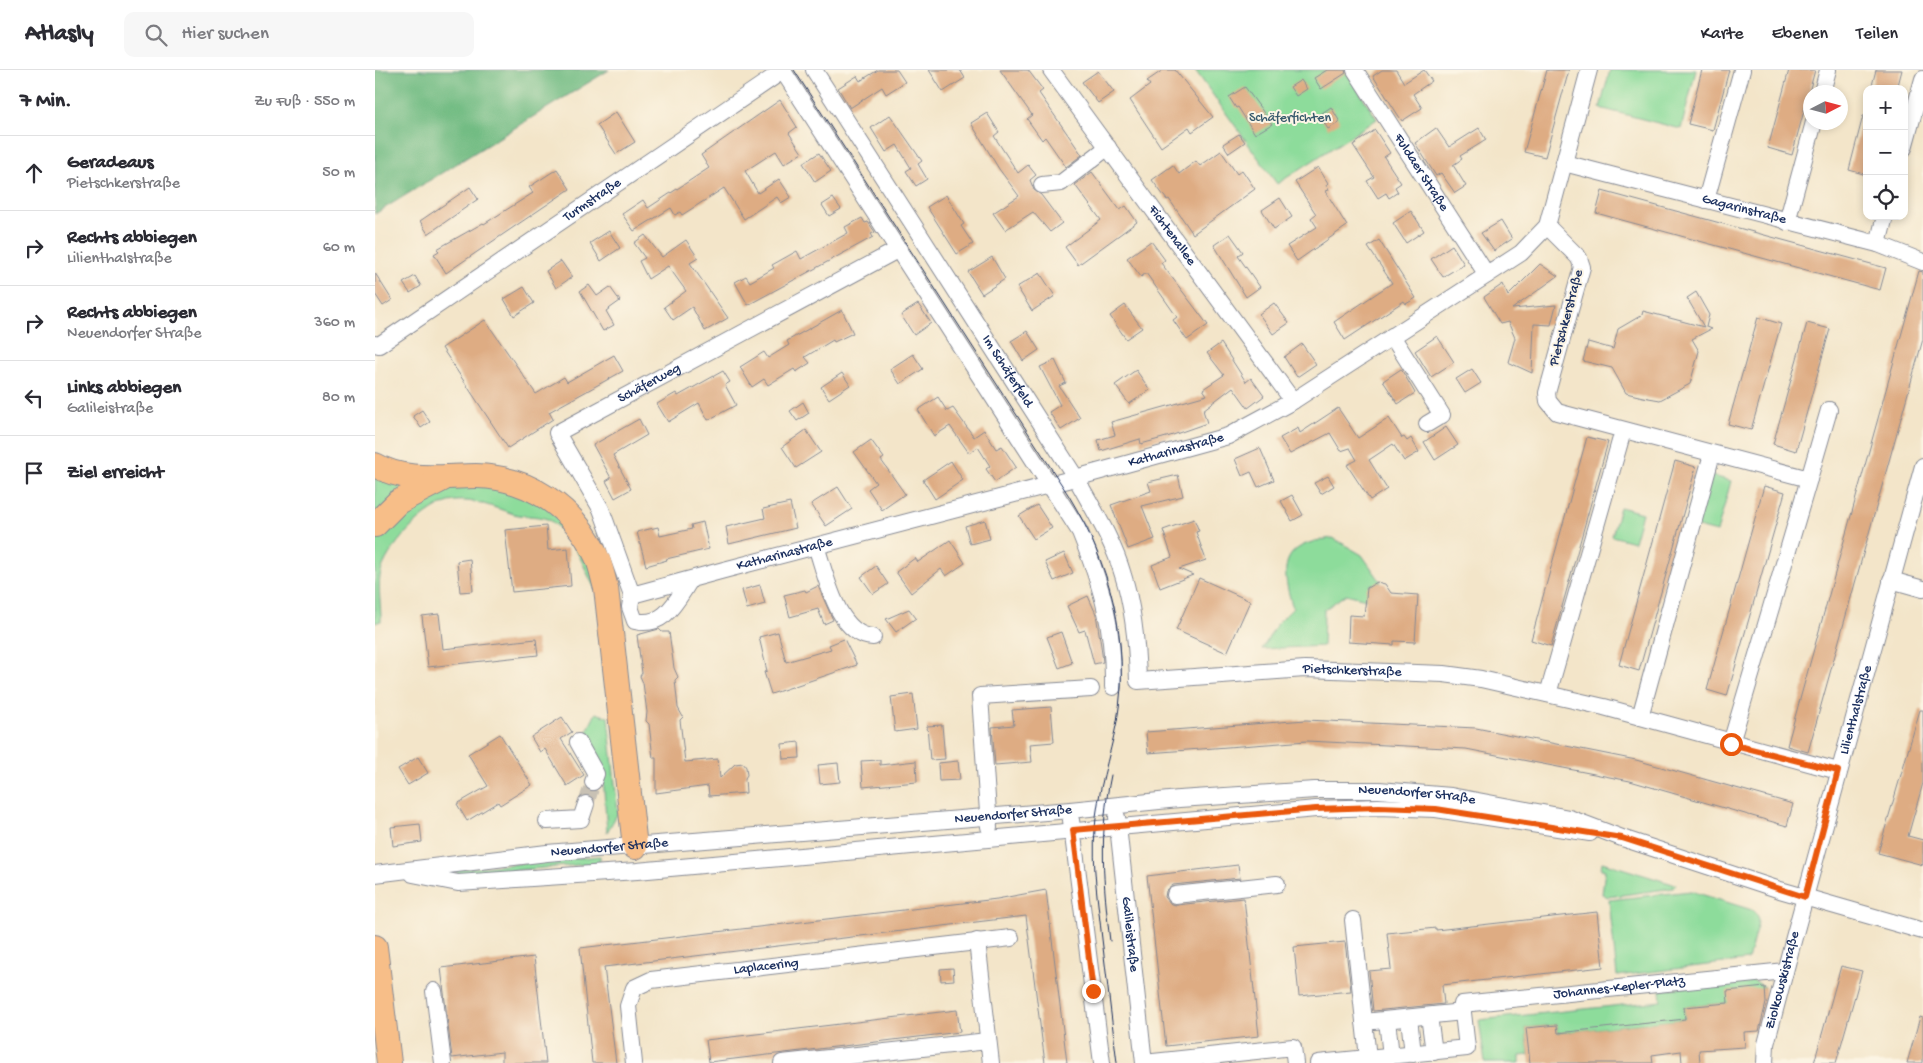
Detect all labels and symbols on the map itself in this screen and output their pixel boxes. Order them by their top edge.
north arrow [1803,85,1848,130]
park label: Schäferfichten [1249,110,1331,127]
street label: Fuldaer Straße [1389,130,1453,215]
street label: Turmstraße [559,174,625,226]
street label: Gagarinstraße [1700,190,1789,229]
street label: Fichtenallee [1144,201,1200,270]
street label: Pietschkerstraße [1546,267,1588,369]
street label: Im Schäferfeld [978,332,1038,412]
street label: Schäferweg [615,359,684,407]
street label: Katharinastraße [1126,429,1227,471]
street label: Katharinastraße [735,533,835,575]
street label: Pietschkerstraße [1301,660,1403,681]
street label: Lilienthalstraße [1836,663,1877,756]
route start [1720,733,1743,756]
street label: Neuendorfer Straße [1358,782,1478,809]
street label: Neuendorfer Straße [954,801,1073,828]
street label: Neuendorfer Straße [550,834,670,861]
street label: Galileistraße [1117,896,1143,974]
street label: Ziolkowskistraße [1762,929,1804,1031]
street label: Laplacering [733,954,800,979]
street label: Johannes-Kepler-Platz [1553,973,1687,1003]
route end [1082,980,1105,1003]

